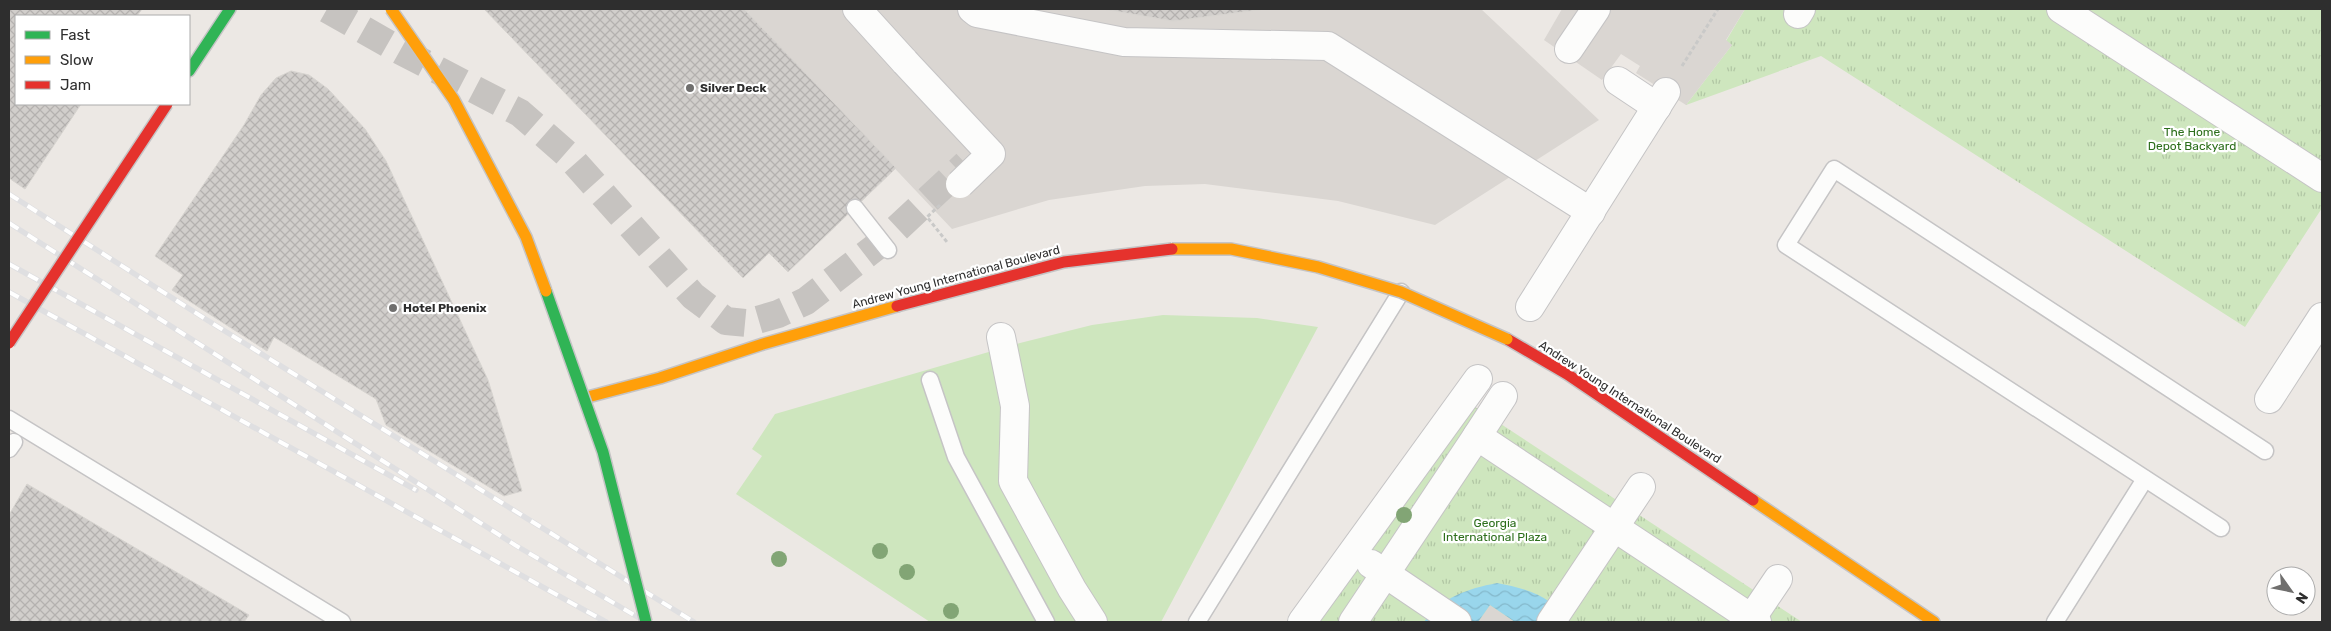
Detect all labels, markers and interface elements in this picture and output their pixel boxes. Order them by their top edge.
legend [15,15,190,105]
text: Fast [60,26,90,44]
text: Slow [60,51,93,69]
text: Jam [60,76,91,94]
place label: Silver Deck [700,81,766,95]
marker: Silver Deck [684,82,696,94]
park label: The Home Depot Backyard [2148,125,2236,153]
street label: Andrew Young International Boulevard [851,243,1061,311]
place label: Hotel Phoenix [403,301,487,315]
marker: Hotel Phoenix [387,302,399,314]
street label: Andrew Young International Boulevard [1536,338,1724,466]
park label: Georgia International Plaza [1443,516,1547,544]
north arrow [2266,566,2316,616]
text: N [2292,589,2311,607]

